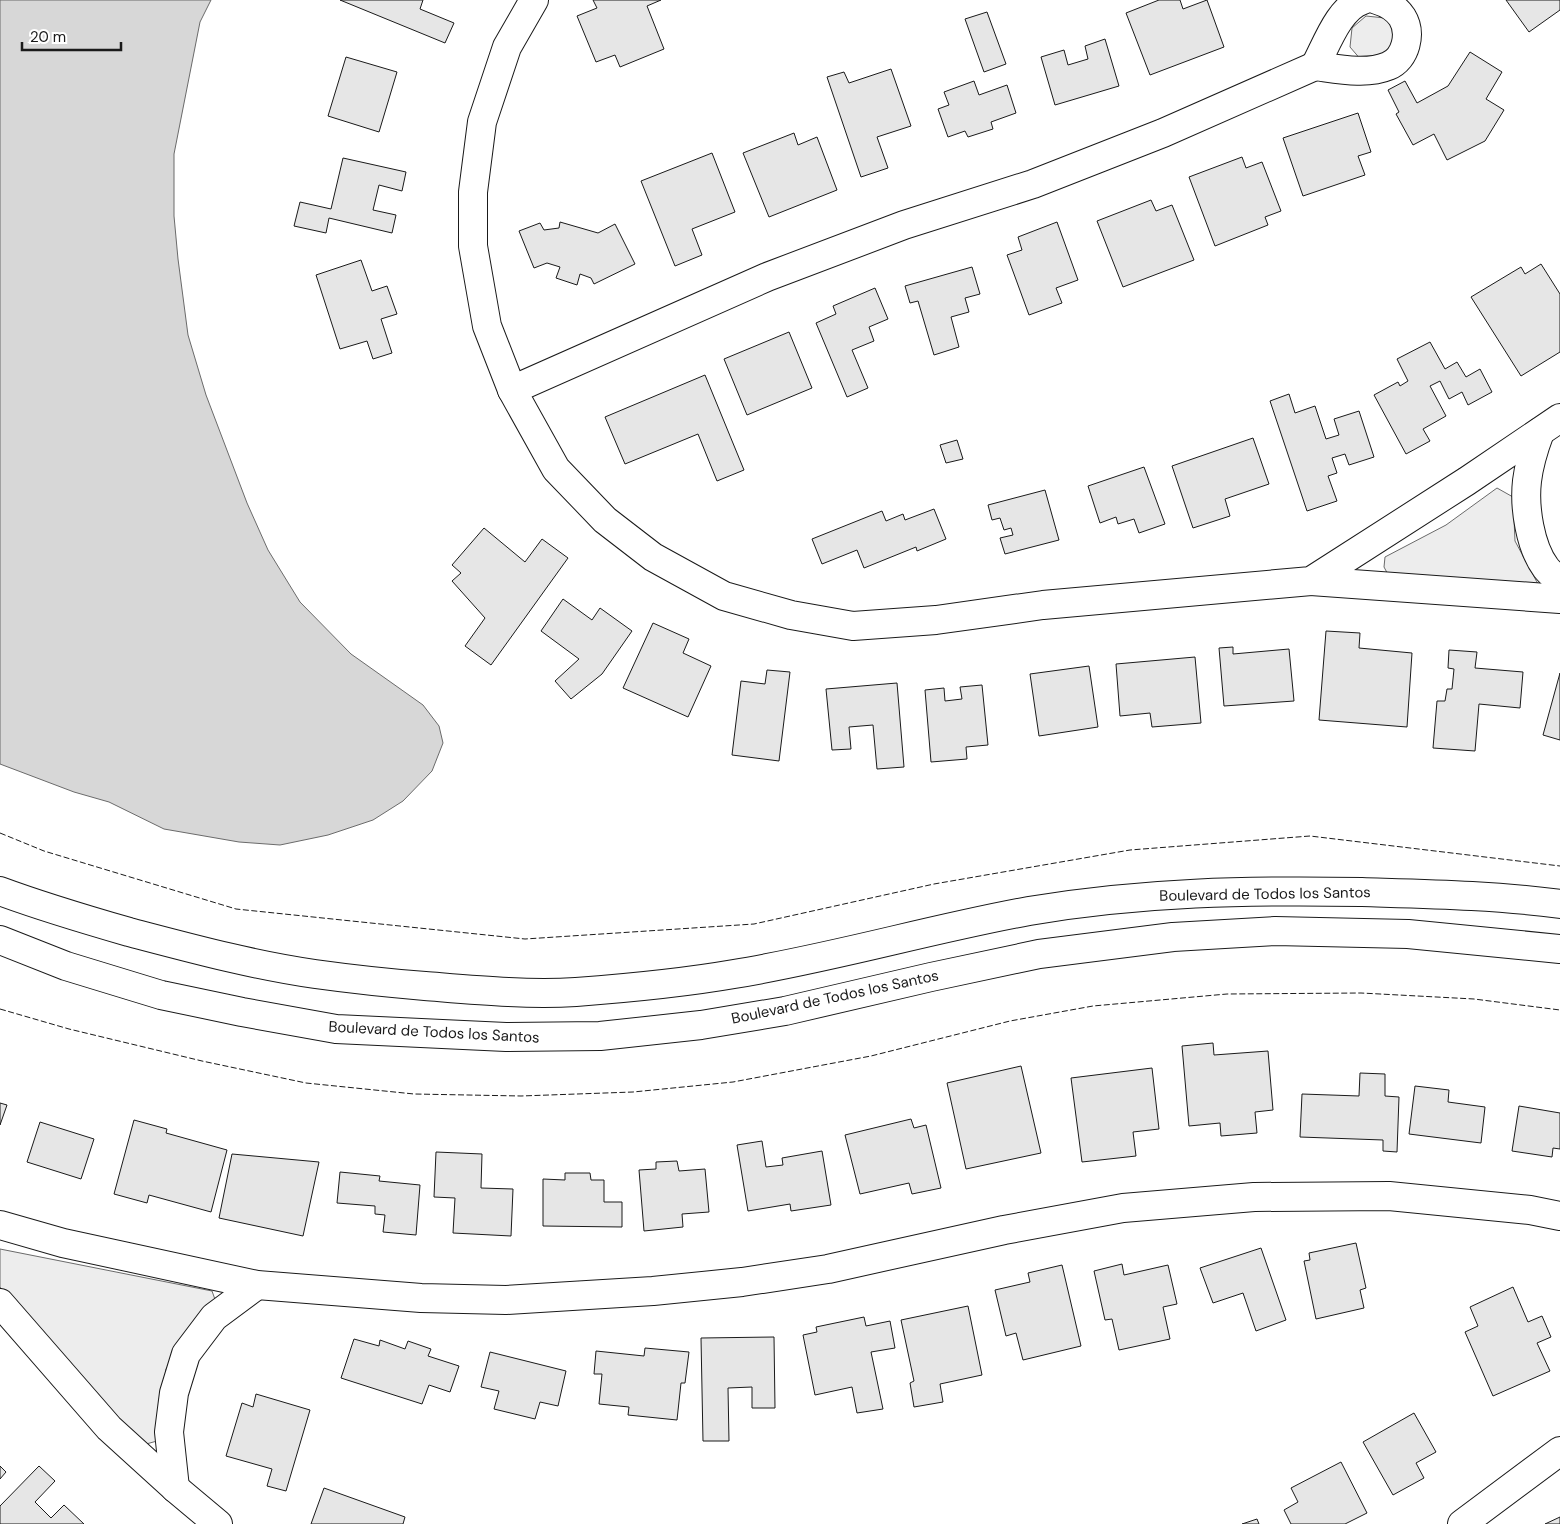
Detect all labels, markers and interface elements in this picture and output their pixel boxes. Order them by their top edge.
scale bar [22,20,121,52]
text: 20 m [30,27,66,47]
street label: Boulevard de Todos los Santos [1159,882,1371,906]
street label: Boulevard de Todos los Santos [729,965,941,1029]
street label: Boulevard de Todos los Santos [328,1016,540,1048]

